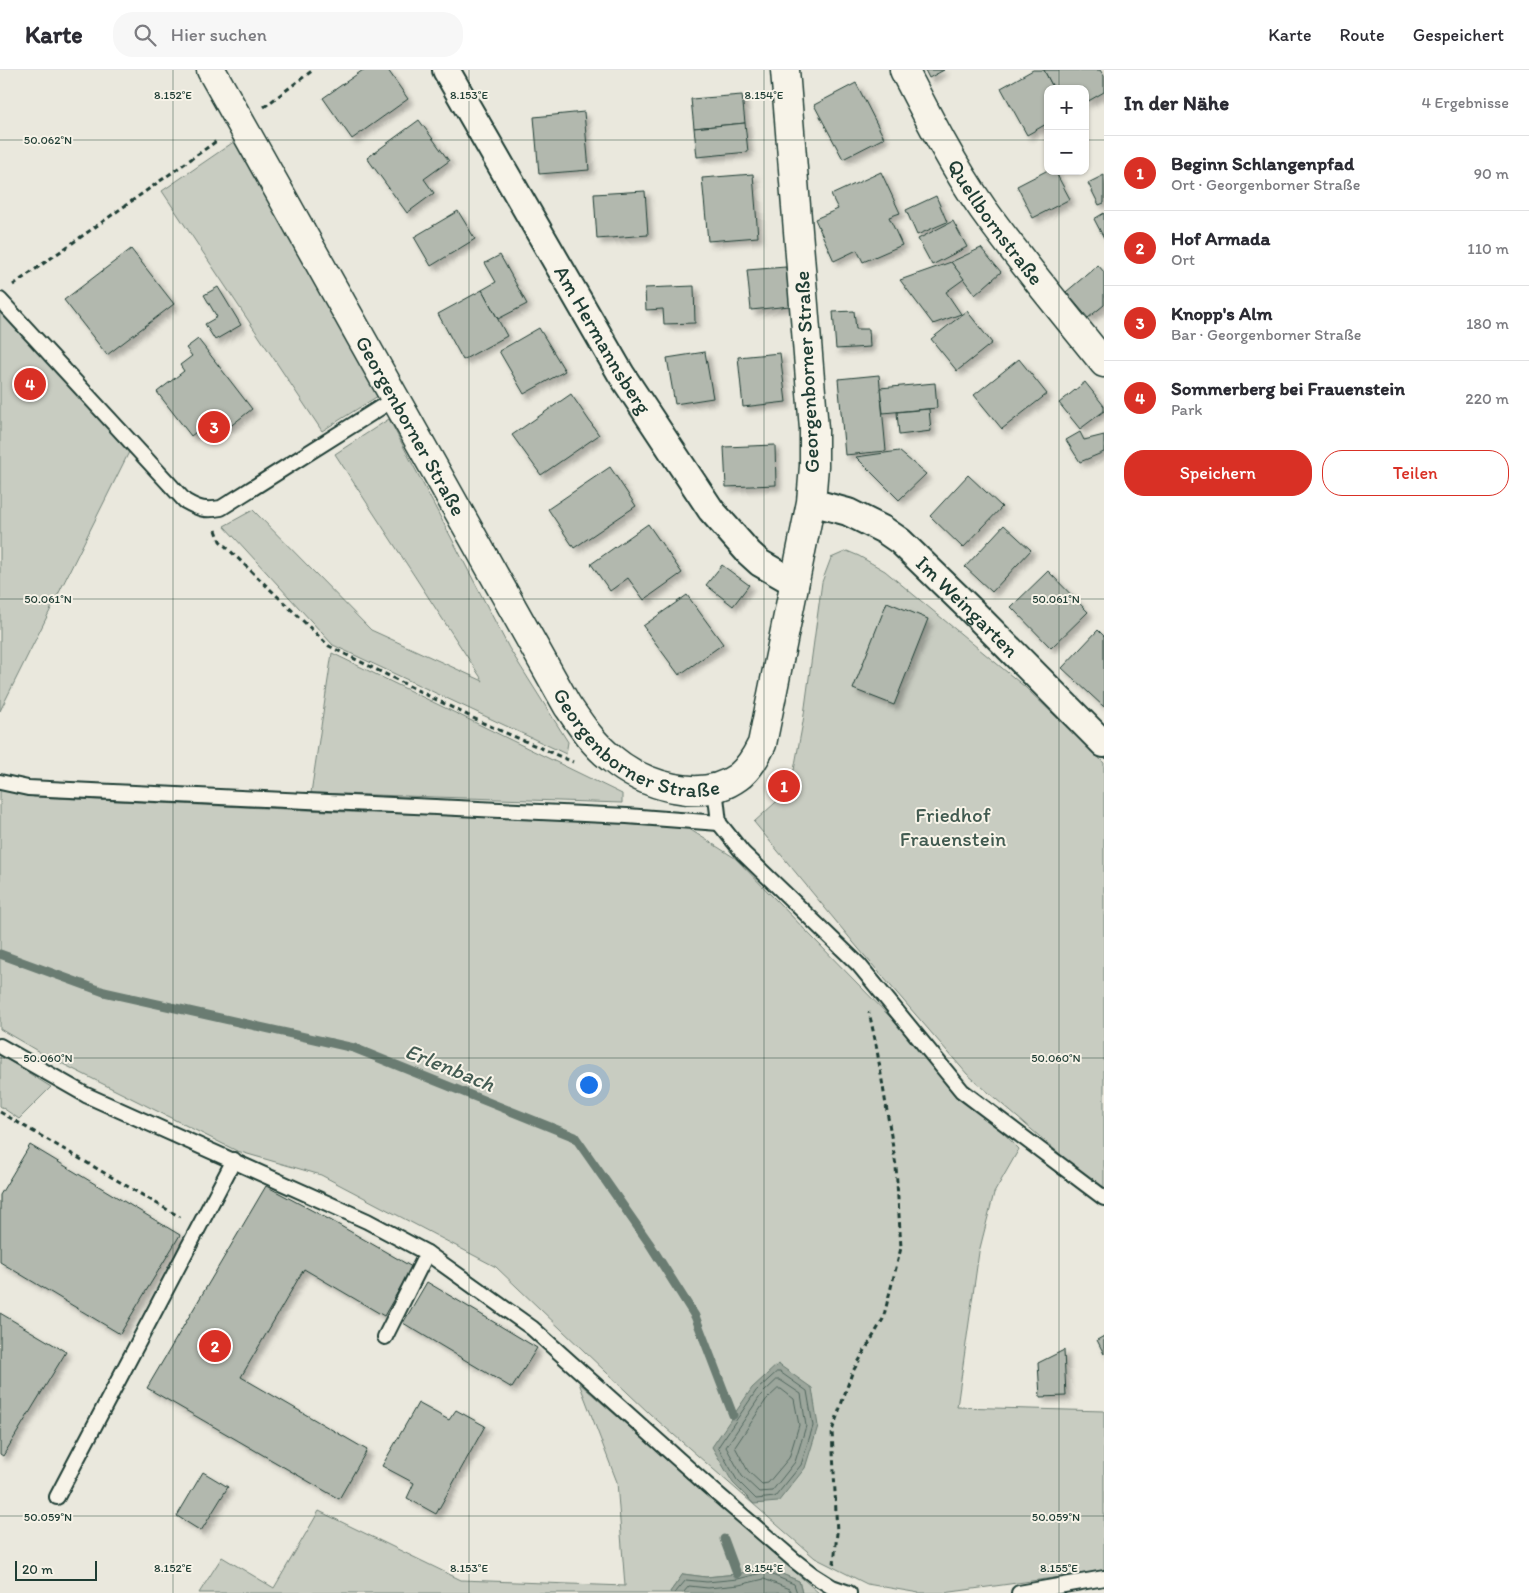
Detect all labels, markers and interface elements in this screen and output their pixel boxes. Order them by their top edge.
search box [113,12,463,57]
text: Karte [25,20,83,49]
icon: search [131,21,159,49]
text: Hier suchen [171,23,267,46]
text: Karte [1268,24,1311,46]
text: Route [1339,24,1385,46]
text: Gespeichert [1413,24,1504,46]
map controls [1044,85,1089,175]
button: + [1044,85,1089,130]
text: 8.152°E [154,88,192,102]
text: 8.153°E [450,88,488,102]
text: 8.154°E [745,88,784,102]
text: In der Nähe [1124,90,1229,115]
text: 4 Ergebnisse [1421,93,1509,112]
button: − [1044,130,1089,175]
text: 50.062°N [24,133,72,147]
text: Beginn Schlangenpfad [1171,152,1354,175]
street label: Quellbornstraße [942,155,1049,290]
text: 1 [1136,164,1144,183]
text: 90 m [1474,164,1509,183]
text: Ort · Georgenborner Straße [1171,175,1360,194]
text: Hof Armada [1171,227,1270,250]
text: 2 [1136,239,1144,258]
text: 110 m [1467,239,1509,258]
text: Ort [1171,250,1195,269]
street label: Am Hermannsberg [549,261,657,419]
street label: Georgenborner Straße [789,270,824,474]
text: Knopp's Alm [1171,302,1273,325]
text: 3 [1136,314,1144,333]
text: 180 m [1466,314,1509,333]
text: Bar · Georgenborner Straße [1171,325,1361,344]
street label: Georgenborner Straße [350,331,471,520]
pin: 4 [14,365,46,403]
text: Sommerberg bei Frauenstein [1171,377,1405,400]
text: 4 [1135,389,1145,408]
text: 220 m [1465,389,1509,408]
text: Park [1171,400,1202,419]
pin: 3 [198,408,230,446]
button: Speichern [1124,450,1312,496]
button: Teilen [1322,450,1509,496]
street label: Im Weingarten [911,550,1024,663]
text: 50.061°N [24,592,72,606]
text: 50.061°N [1032,592,1080,606]
street label: Georgenborner Straße [548,684,722,802]
pin: 1 [768,767,800,805]
park label: Friedhof Frauenstein [900,802,1006,851]
water label: Erlenbach [401,1037,499,1098]
text: 50.060°N [23,1051,73,1065]
text: 50.060°N [1031,1051,1081,1065]
your location [576,1072,602,1098]
pin: 2 [199,1327,231,1365]
text: 50.059°N [24,1510,72,1524]
text: 50.059°N [1032,1510,1080,1524]
scale bar [15,1558,98,1581]
text: 20 m [22,1561,53,1578]
text: 8.152°E [154,1561,192,1575]
text: 8.153°E [450,1561,488,1575]
text: 8.154°E [745,1561,784,1575]
text: 8.155°E [1040,1561,1078,1575]

